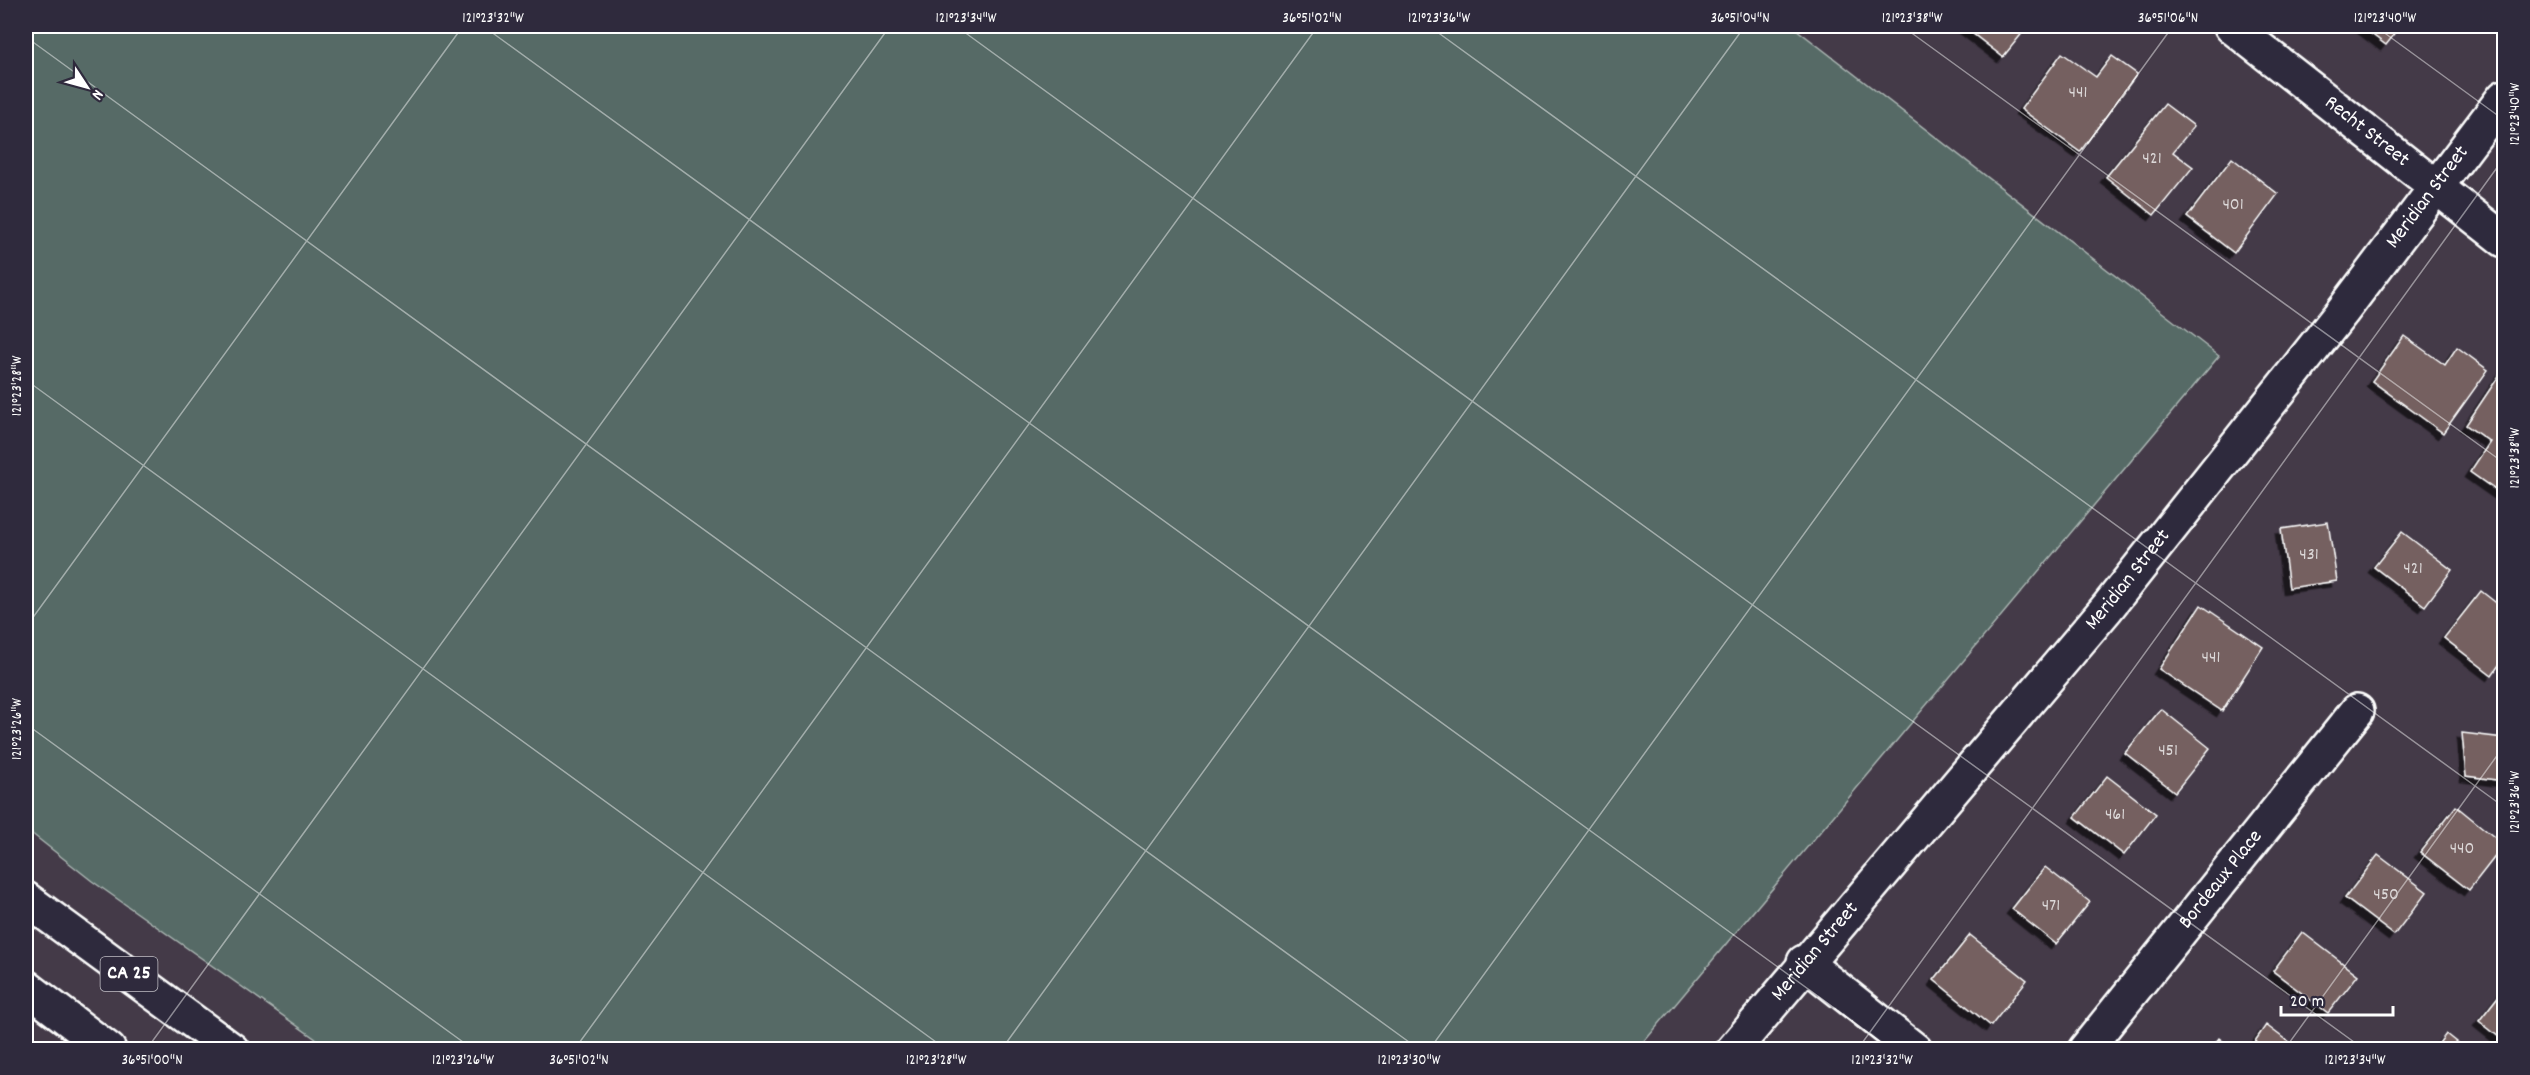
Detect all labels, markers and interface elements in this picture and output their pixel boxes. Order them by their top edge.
text: 121°23'32"W [462,8,524,30]
text: 121°23'34"W [936,8,997,30]
text: 36°51'02"N [1282,8,1342,30]
text: 121°23'36"W [1408,8,1470,30]
text: 36°51'04"N [1710,8,1770,30]
text: 121°23'38"W [1882,8,1943,30]
text: 36°51'06"N [2138,8,2198,30]
text: 121°23'40"W [2354,8,2417,30]
north arrow [57,57,117,117]
house number: 441 [2069,81,2087,106]
text: 121°23'40"W [2505,82,2527,145]
text: N [85,84,109,104]
street label: Recht Street [2317,89,2416,175]
street label: Meridian Street [2379,140,2477,256]
house number: 421 [2142,147,2162,172]
house number: 401 [2222,193,2244,218]
text: 121°23'28"W [7,355,29,416]
text: 121°23'38"W [2505,427,2527,488]
street label: Meridian Street [2079,523,2179,638]
house number: 431 [2299,543,2319,568]
house number: 421 [2403,557,2423,582]
house number: 441 [2202,646,2220,671]
text: 121°23'26"W [7,698,29,760]
house number: 451 [2158,739,2178,764]
text: 121°23'36"W [2505,771,2527,833]
house number: 461 [2105,803,2125,828]
street label: Bordeaux Place [2172,824,2271,936]
house number: 440 [2450,837,2474,862]
house number: 450 [2373,883,2399,908]
house number: 471 [2042,894,2060,919]
street label: Meridian Street [1765,896,1867,1009]
road number: CA 25 [100,957,158,991]
scale bar [2281,979,2394,1017]
text: 20 m [2290,990,2324,1015]
text: 36°51'00"N [121,1050,183,1072]
text: 121°23'26"W [432,1050,494,1072]
text: 36°51'02"N [549,1050,609,1072]
text: 121°23'28"W [906,1050,967,1072]
text: 121°23'30"W [1378,1050,1441,1072]
text: 121°23'32"W [1851,1050,1913,1072]
text: 121°23'34"W [2325,1050,2386,1072]

